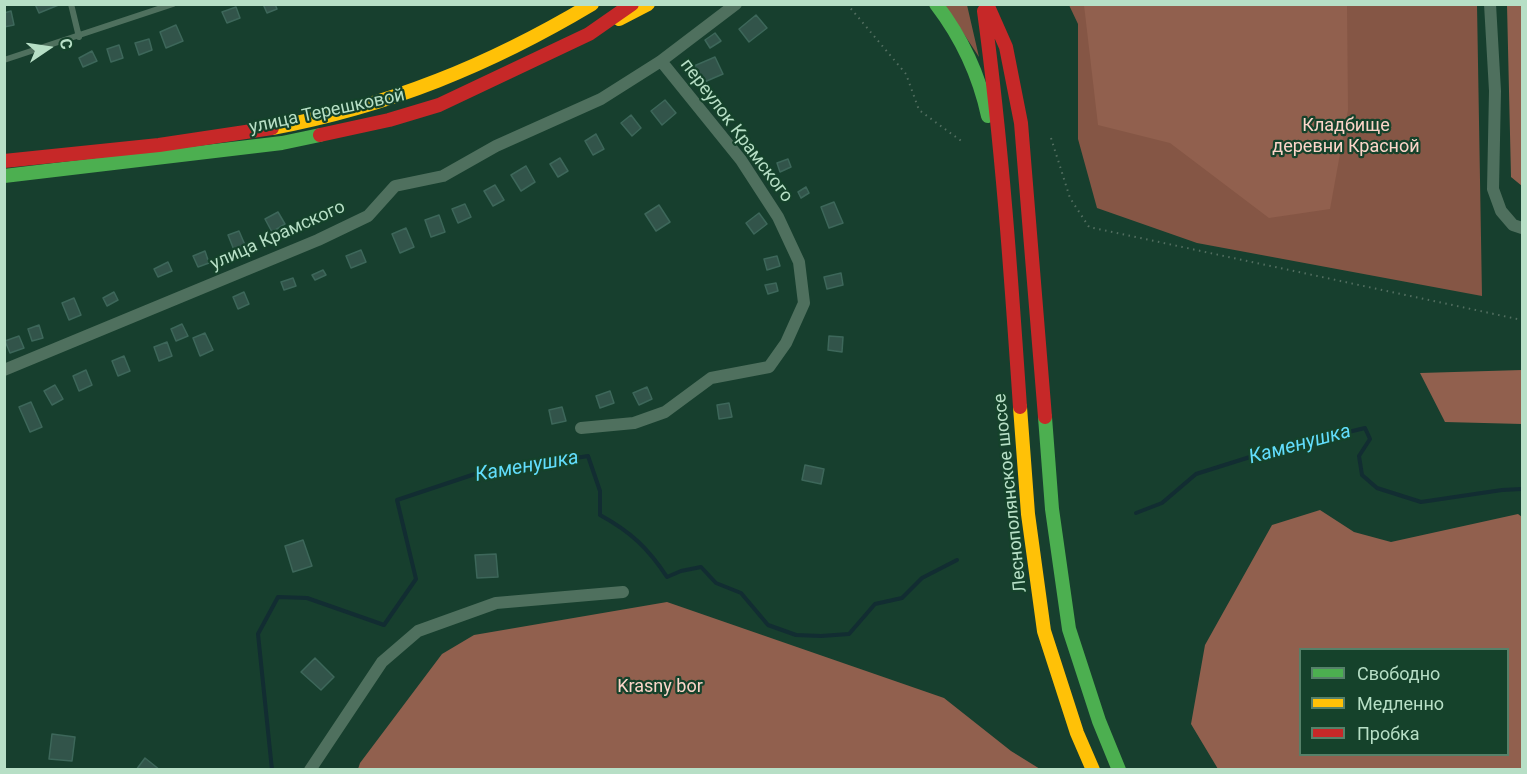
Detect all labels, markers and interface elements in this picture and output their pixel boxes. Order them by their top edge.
north arrow [18,18,78,78]
text: С [56,37,76,51]
street label: переулок Крамского [675,55,797,207]
street label: улица Терешковой [247,85,407,139]
park label: Кладбище деревни Красной [1272,115,1420,158]
street label: улица Крамского [207,197,349,275]
street label: Леснополянское шоссе [990,392,1032,594]
water label: Каменушка [1246,420,1354,470]
water label: Каменушка [473,446,581,488]
legend [1299,648,1509,756]
text: Свободно [1357,663,1440,684]
park label: Krasny bor [617,676,703,698]
text: Медленно [1357,693,1444,714]
text: Пробка [1357,723,1420,744]

